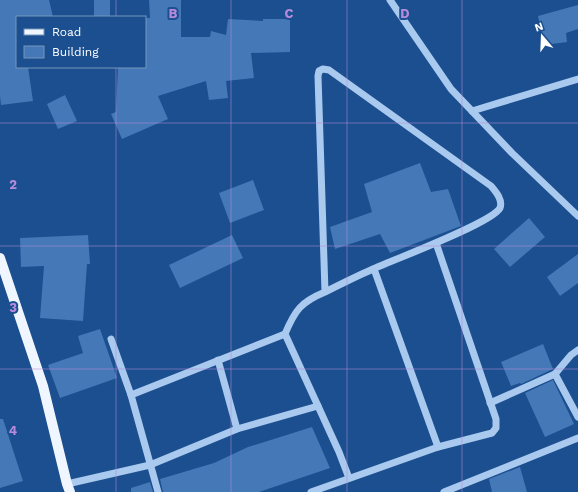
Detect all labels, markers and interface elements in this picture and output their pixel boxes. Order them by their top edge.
text: B [169,6,178,21]
text: C [285,6,294,21]
text: D [400,6,410,21]
legend [16,16,146,68]
north arrow [522,16,562,56]
text: N [533,20,545,34]
text: Road [52,25,81,39]
text: Building [52,45,99,59]
text: 2 [9,177,17,192]
text: 3 [9,300,17,315]
text: 4 [9,423,18,438]

